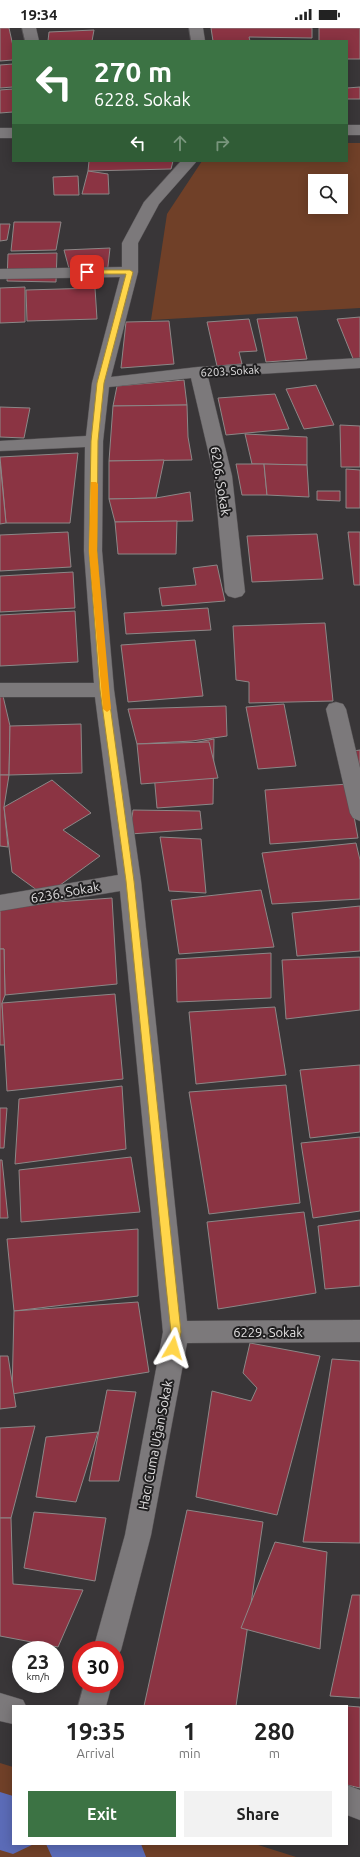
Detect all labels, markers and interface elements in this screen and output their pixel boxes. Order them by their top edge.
text: 19:34 [20,6,58,23]
icon: left [28,56,80,108]
text: 270 m [94,56,172,87]
text: 6228. Sokak [94,89,191,109]
icon: left [127,132,149,154]
icon: ahead [169,132,191,154]
icon: right [211,132,233,154]
map controls [308,174,348,214]
button: search [308,174,348,214]
pin [70,255,104,289]
icon: arrive [76,261,98,283]
street label: 6203. Sokak [200,363,260,379]
street label: 6206. Sokak [209,445,233,517]
street label: 6236. Sokak [29,879,101,905]
street label: 6229. Sokak [233,1325,303,1339]
position arrow [152,1327,194,1369]
street label: Hacı Cuma Uğan Sokak [136,1379,175,1511]
speed limit sign: 30 [72,1641,124,1693]
text: 23 [27,1650,49,1673]
text: km/h [26,1671,50,1682]
text: 19:35 [65,1718,125,1745]
text: 1 [183,1718,196,1745]
text: 280 [254,1718,295,1745]
text: Arrival [76,1746,114,1760]
text: min [179,1746,201,1760]
text: m [269,1746,280,1760]
button: Exit [28,1791,176,1837]
button: Share [184,1791,332,1837]

